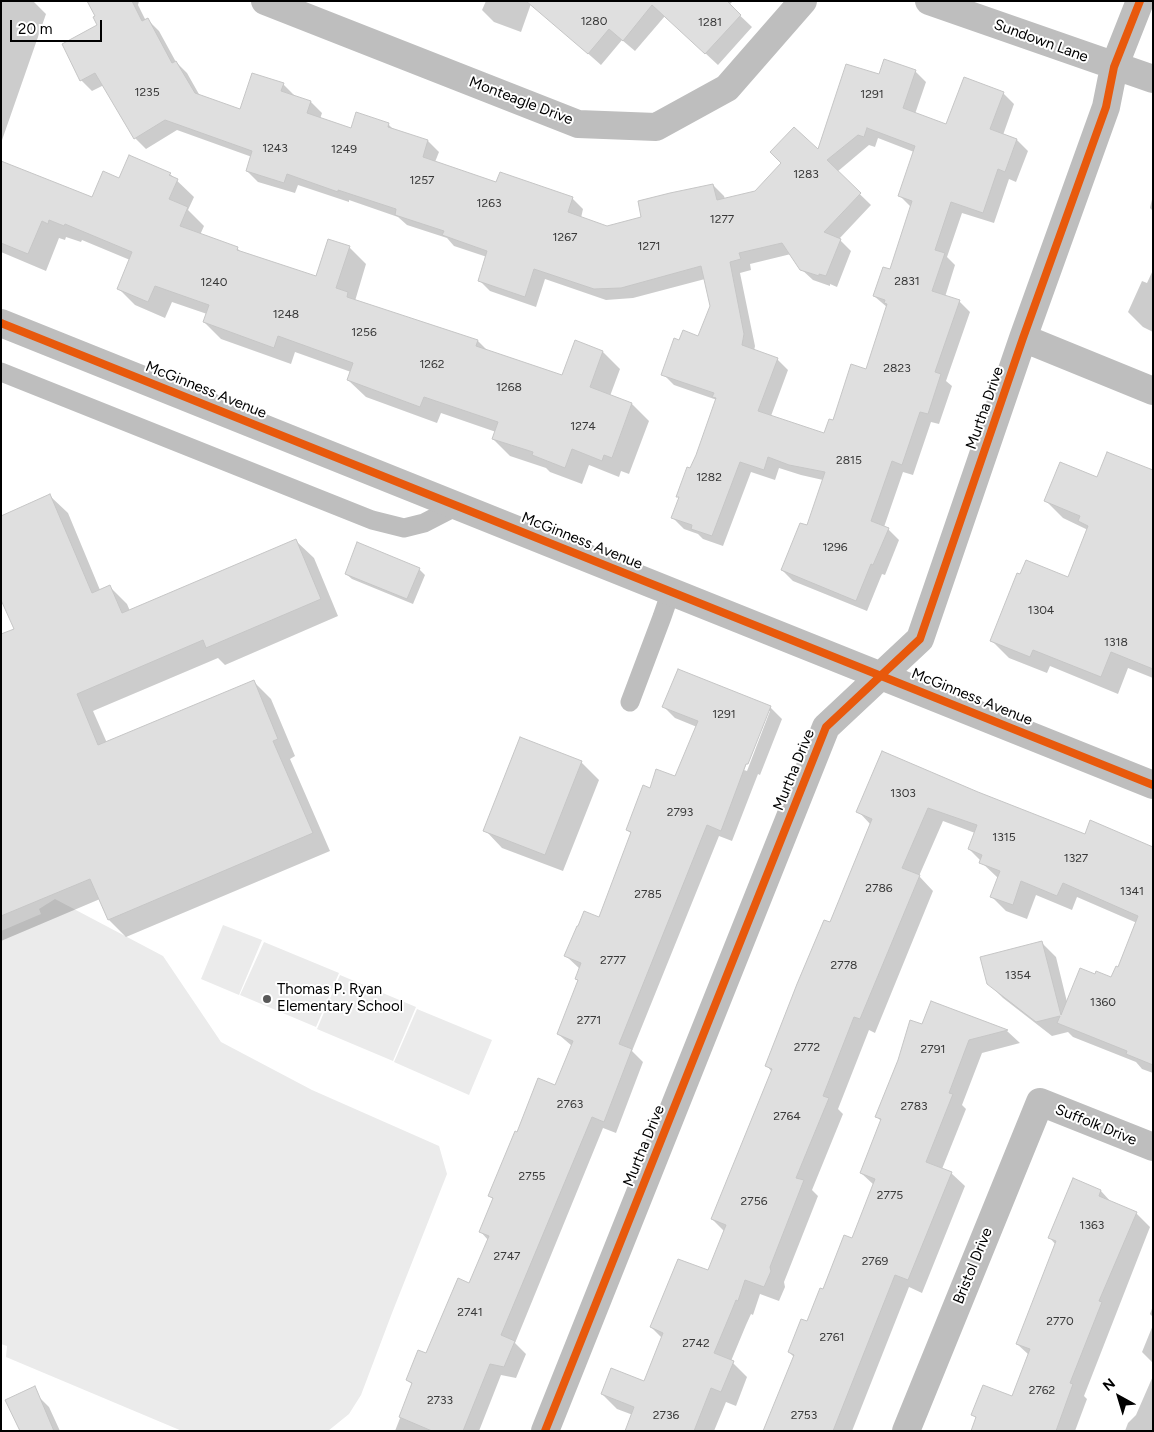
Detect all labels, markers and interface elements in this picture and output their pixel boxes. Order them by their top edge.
scale bar [12,10,105,42]
house number: 1280 [581,14,607,28]
house number: 1281 [698,15,722,29]
street label: Sundown Lane [991,16,1091,66]
text: 20 m [18,20,52,38]
street label: Monteagle Drive [466,73,576,129]
house number: 1235 [134,85,160,99]
house number: 1291 [860,87,884,101]
house number: 1243 [262,141,288,155]
house number: 1249 [331,142,357,156]
house number: 1283 [793,167,819,181]
house number: 1257 [409,173,435,187]
house number: 1263 [477,196,501,210]
house number: 1277 [710,212,734,226]
house number: 1267 [553,230,577,244]
house number: 1271 [637,239,661,253]
house number: 2831 [894,274,920,288]
house number: 1240 [201,275,227,289]
house number: 1248 [273,307,299,321]
house number: 1256 [351,325,377,339]
street label: McGinness Avenue [143,357,269,423]
house number: 1262 [419,357,445,371]
house number: 2823 [883,361,911,375]
street label: Murtha Drive [962,364,1008,452]
house number: 1268 [496,380,522,394]
house number: 1274 [570,419,596,433]
house number: 2815 [836,453,862,467]
house number: 1282 [696,470,722,484]
street label: McGinness Avenue [519,508,645,574]
house number: 1296 [822,540,848,554]
house number: 1304 [1028,603,1054,617]
house number: 1318 [1104,635,1128,649]
street label: McGinness Avenue [909,664,1035,730]
house number: 1291 [712,707,736,721]
street label: Murtha Drive [770,727,818,813]
house number: 1303 [890,786,916,800]
house number: 2793 [667,805,693,819]
house number: 1315 [992,830,1016,844]
house number: 1327 [1064,851,1088,865]
house number: 2786 [865,881,893,895]
house number: 1341 [1120,884,1144,898]
house number: 2785 [634,887,662,901]
house number: 2777 [600,953,626,967]
house number: 2778 [831,958,857,972]
house number: 1354 [1005,968,1031,982]
place label: Thomas P. Ryan Elementary School [277,981,403,1016]
marker: Thomas P. Ryan Elementary School [261,993,273,1005]
house number: 1360 [1090,995,1116,1009]
house number: 2771 [577,1013,601,1027]
house number: 2772 [794,1040,820,1054]
house number: 2791 [921,1042,945,1056]
house number: 2763 [557,1097,583,1111]
house number: 2783 [900,1099,928,1113]
street label: Suffolk Drive [1053,1100,1139,1150]
street label: Murtha Drive [620,1103,668,1189]
house number: 2764 [773,1109,801,1123]
house number: 2755 [519,1169,545,1183]
house number: 2775 [877,1188,903,1202]
house number: 2756 [741,1194,767,1208]
house number: 1363 [1080,1218,1104,1232]
street label: Bristol Drive [950,1225,996,1307]
house number: 2747 [493,1249,521,1263]
house number: 2769 [862,1254,888,1268]
house number: 2741 [457,1305,483,1319]
house number: 2770 [1046,1314,1074,1328]
house number: 2761 [820,1330,844,1344]
house number: 2742 [682,1336,710,1350]
north arrow [1094,1372,1144,1422]
text: N [1100,1375,1119,1395]
house number: 2762 [1029,1383,1055,1397]
house number: 2733 [427,1393,453,1407]
house number: 2736 [653,1408,679,1422]
house number: 2753 [791,1408,817,1422]

